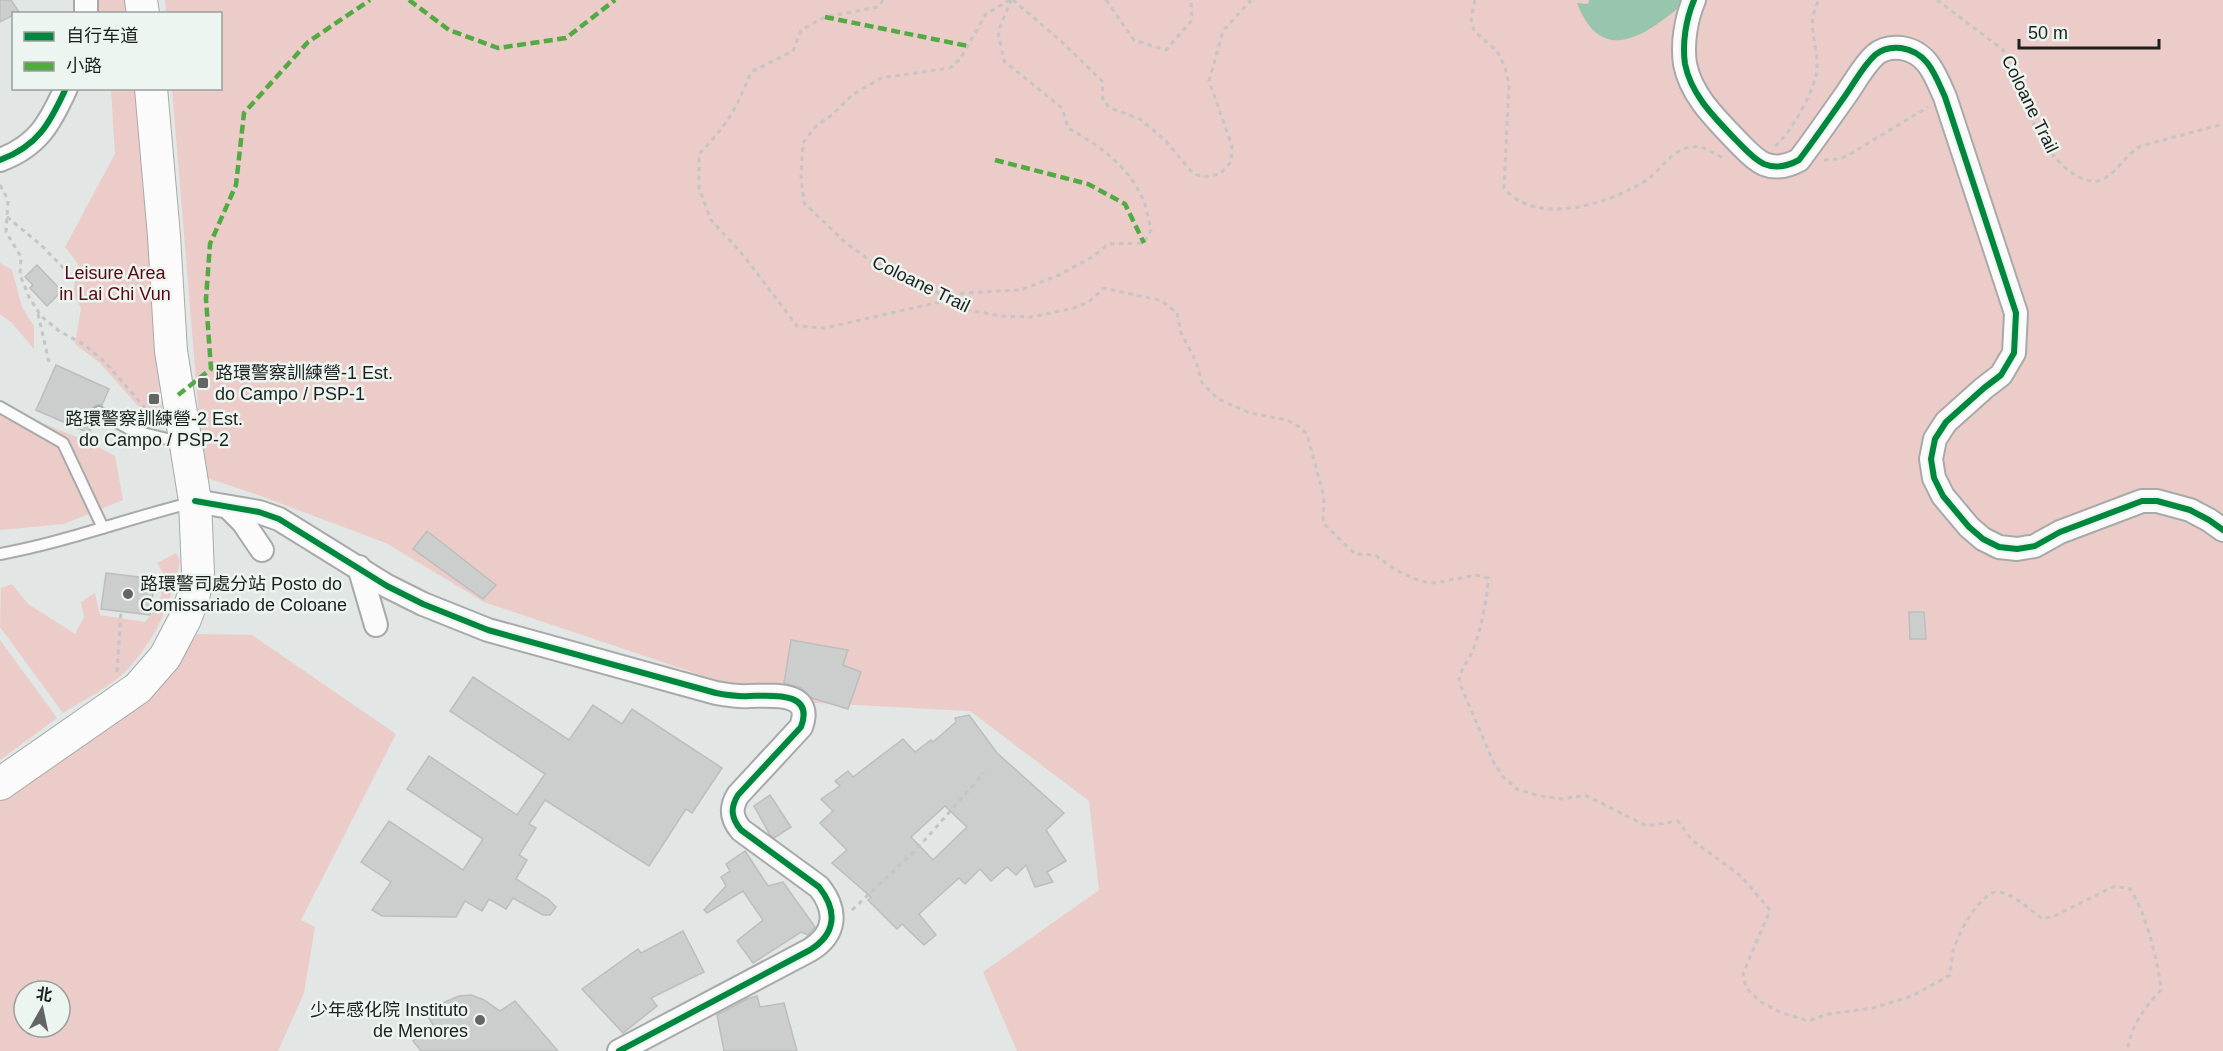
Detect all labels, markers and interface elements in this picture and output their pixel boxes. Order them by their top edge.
legend [12,12,222,90]
scale bar [2019,12,2158,50]
text: 50 m [2028,23,2068,43]
text: 自行车道 [66,26,138,46]
street label: Coloane Trail [1998,52,2062,156]
text: 小路 [66,56,102,76]
street label: Coloane Trail [869,252,973,316]
park label: Leisure Area in Lai Chi Vun [59,263,171,304]
place label: 路環警察訓練營-1 Est. do Campo / PSP-1 [215,363,393,404]
marker: 路環警察訓練營-1 Est. do Campo / PSP-1 [196,376,210,390]
marker: 路環警察訓練營-2 Est. do Campo / PSP-2 [147,392,161,406]
place label: 路環警察訓練營-2 Est. do Campo / PSP-2 [65,409,243,450]
place label: 路環警司處分站 Posto do Comissariado de Coloane [140,574,347,615]
marker: 路環警司處分站 Posto do Comissariado de Coloane [121,587,135,601]
north arrow [12,979,72,1039]
text: 北 [35,985,54,1004]
place label: 少年感化院 Instituto de Menores [310,1000,468,1041]
marker: 少年感化院 Instituto de Menores [473,1013,487,1027]

